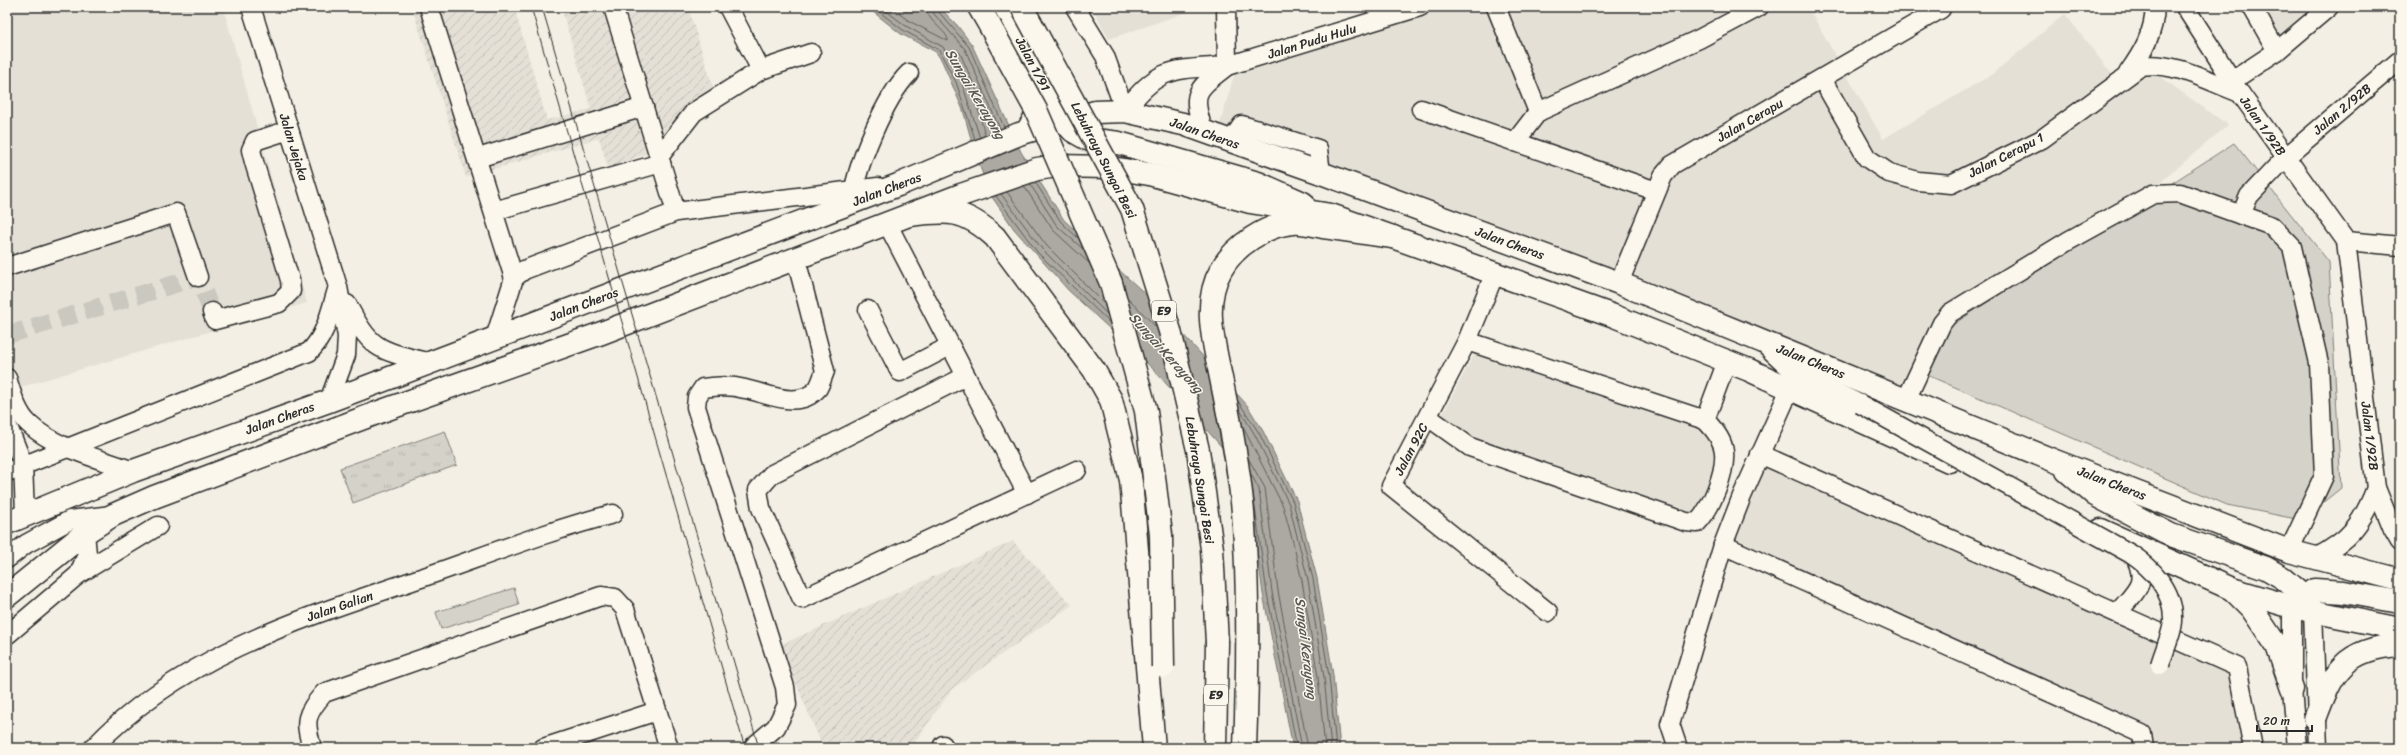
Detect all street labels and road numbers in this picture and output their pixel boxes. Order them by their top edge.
street label: Jalan Pudu Hulu [1264,17,1359,66]
street label: Jalan 1/91 [1009,32,1057,96]
street label: Jalan 2/92B [2307,77,2377,141]
street label: Jalan 1/92B [2233,90,2292,161]
street label: Jalan Cerapu [1712,92,1788,149]
street label: Lebuhraya Sungai Besi [1065,97,1144,223]
street label: Jalan Jejaka [273,110,315,184]
street label: Jalan Cheras [1166,110,1243,156]
street label: Jalan Cerapu 1 [1963,126,2048,184]
street label: Jalan Cheras [848,165,925,213]
street label: Jalan Cheras [1471,219,1548,266]
street label: Jalan Cheras [545,280,622,328]
road number: E9 [1152,301,1176,321]
street label: Jalan Cheras [1772,336,1849,385]
street label: Jalan Cheras [241,395,318,442]
street label: Jalan 1/92B [2354,399,2386,472]
street label: Lebuhraya Sungai Besi [1179,415,1221,546]
street label: Jalan 92C [1387,419,1434,480]
street label: Jalan Cheras [2073,459,2150,507]
street label: Jalan Galian [303,584,376,628]
road number: E9 [1204,685,1228,705]

